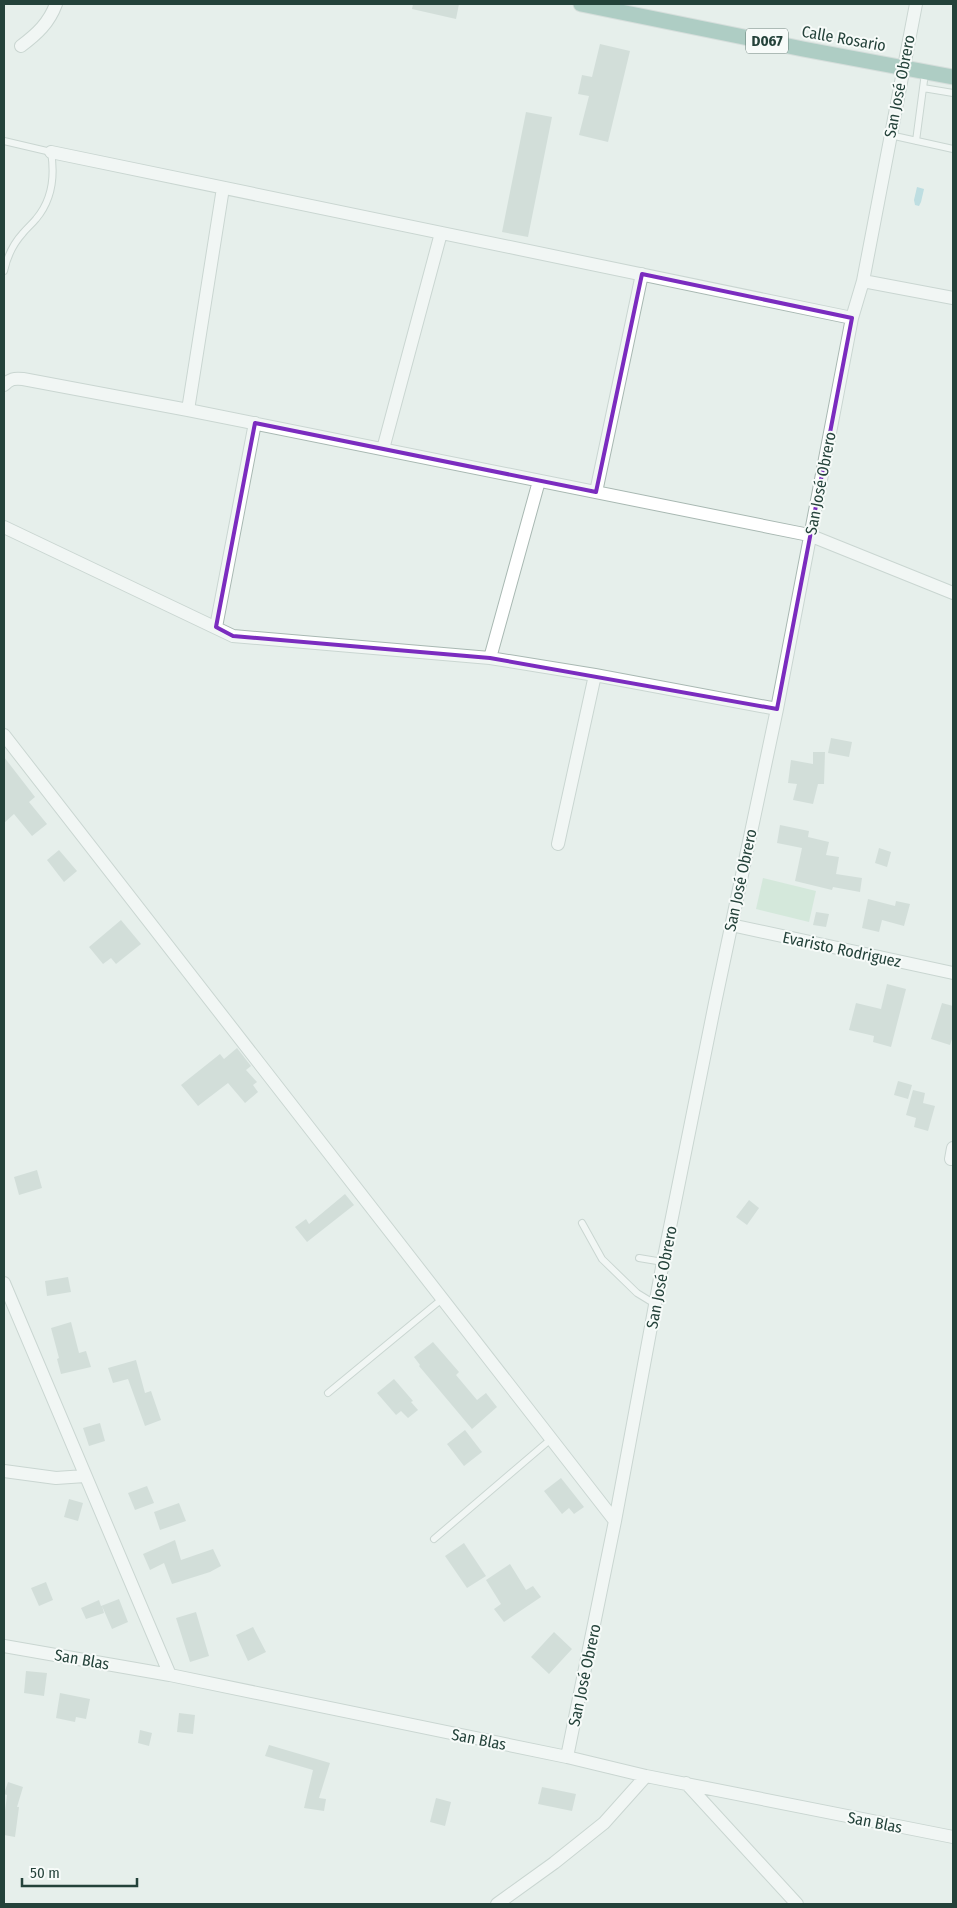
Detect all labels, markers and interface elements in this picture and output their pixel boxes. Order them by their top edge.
street label: Calle Rosario [800,22,888,55]
road number: D067 [746,28,788,54]
street label: San José Obrero [880,33,919,139]
street label: San José Obrero [801,430,840,536]
street label: San José Obrero [720,827,761,933]
street label: Evaristo Rodriguez [781,928,903,971]
street label: San José Obrero [642,1224,681,1330]
street label: San José Obrero [564,1622,605,1728]
street label: San Blas [53,1645,111,1674]
street label: San Blas [450,1725,508,1754]
street label: San Blas [846,1808,904,1837]
scale bar [22,1856,138,1888]
text: 50 m [30,1864,60,1882]

